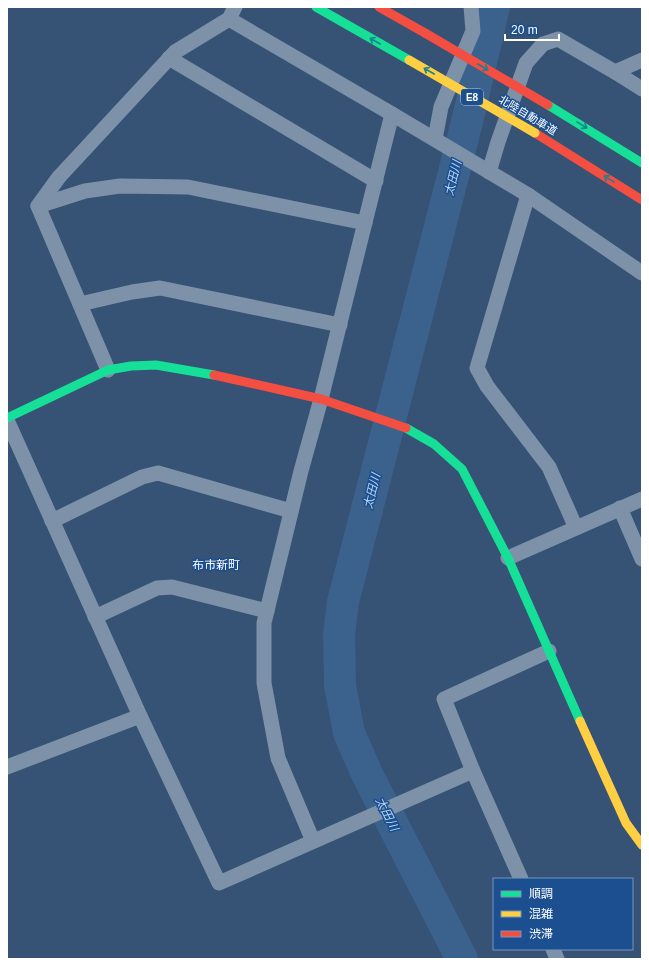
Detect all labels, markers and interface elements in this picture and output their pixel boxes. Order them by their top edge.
scale bar [505,16,559,42]
text: 20 m [511,23,538,37]
one-way arrow [369,36,381,44]
one-way arrow [477,63,489,71]
one-way arrow [423,67,435,75]
road number: E8 [461,89,483,105]
street label: 北陸自動車道 [497,93,559,137]
one-way arrow [576,121,587,130]
water label: 太田川 [442,157,465,197]
one-way arrow [603,175,615,183]
water label: 太田川 [361,470,384,510]
district label: 布市新町 [192,558,240,572]
water label: 太田川 [373,795,402,835]
legend [493,878,633,950]
text: 順調 [529,887,553,901]
text: 混雑 [529,907,553,921]
text: 渋滞 [529,927,553,941]

